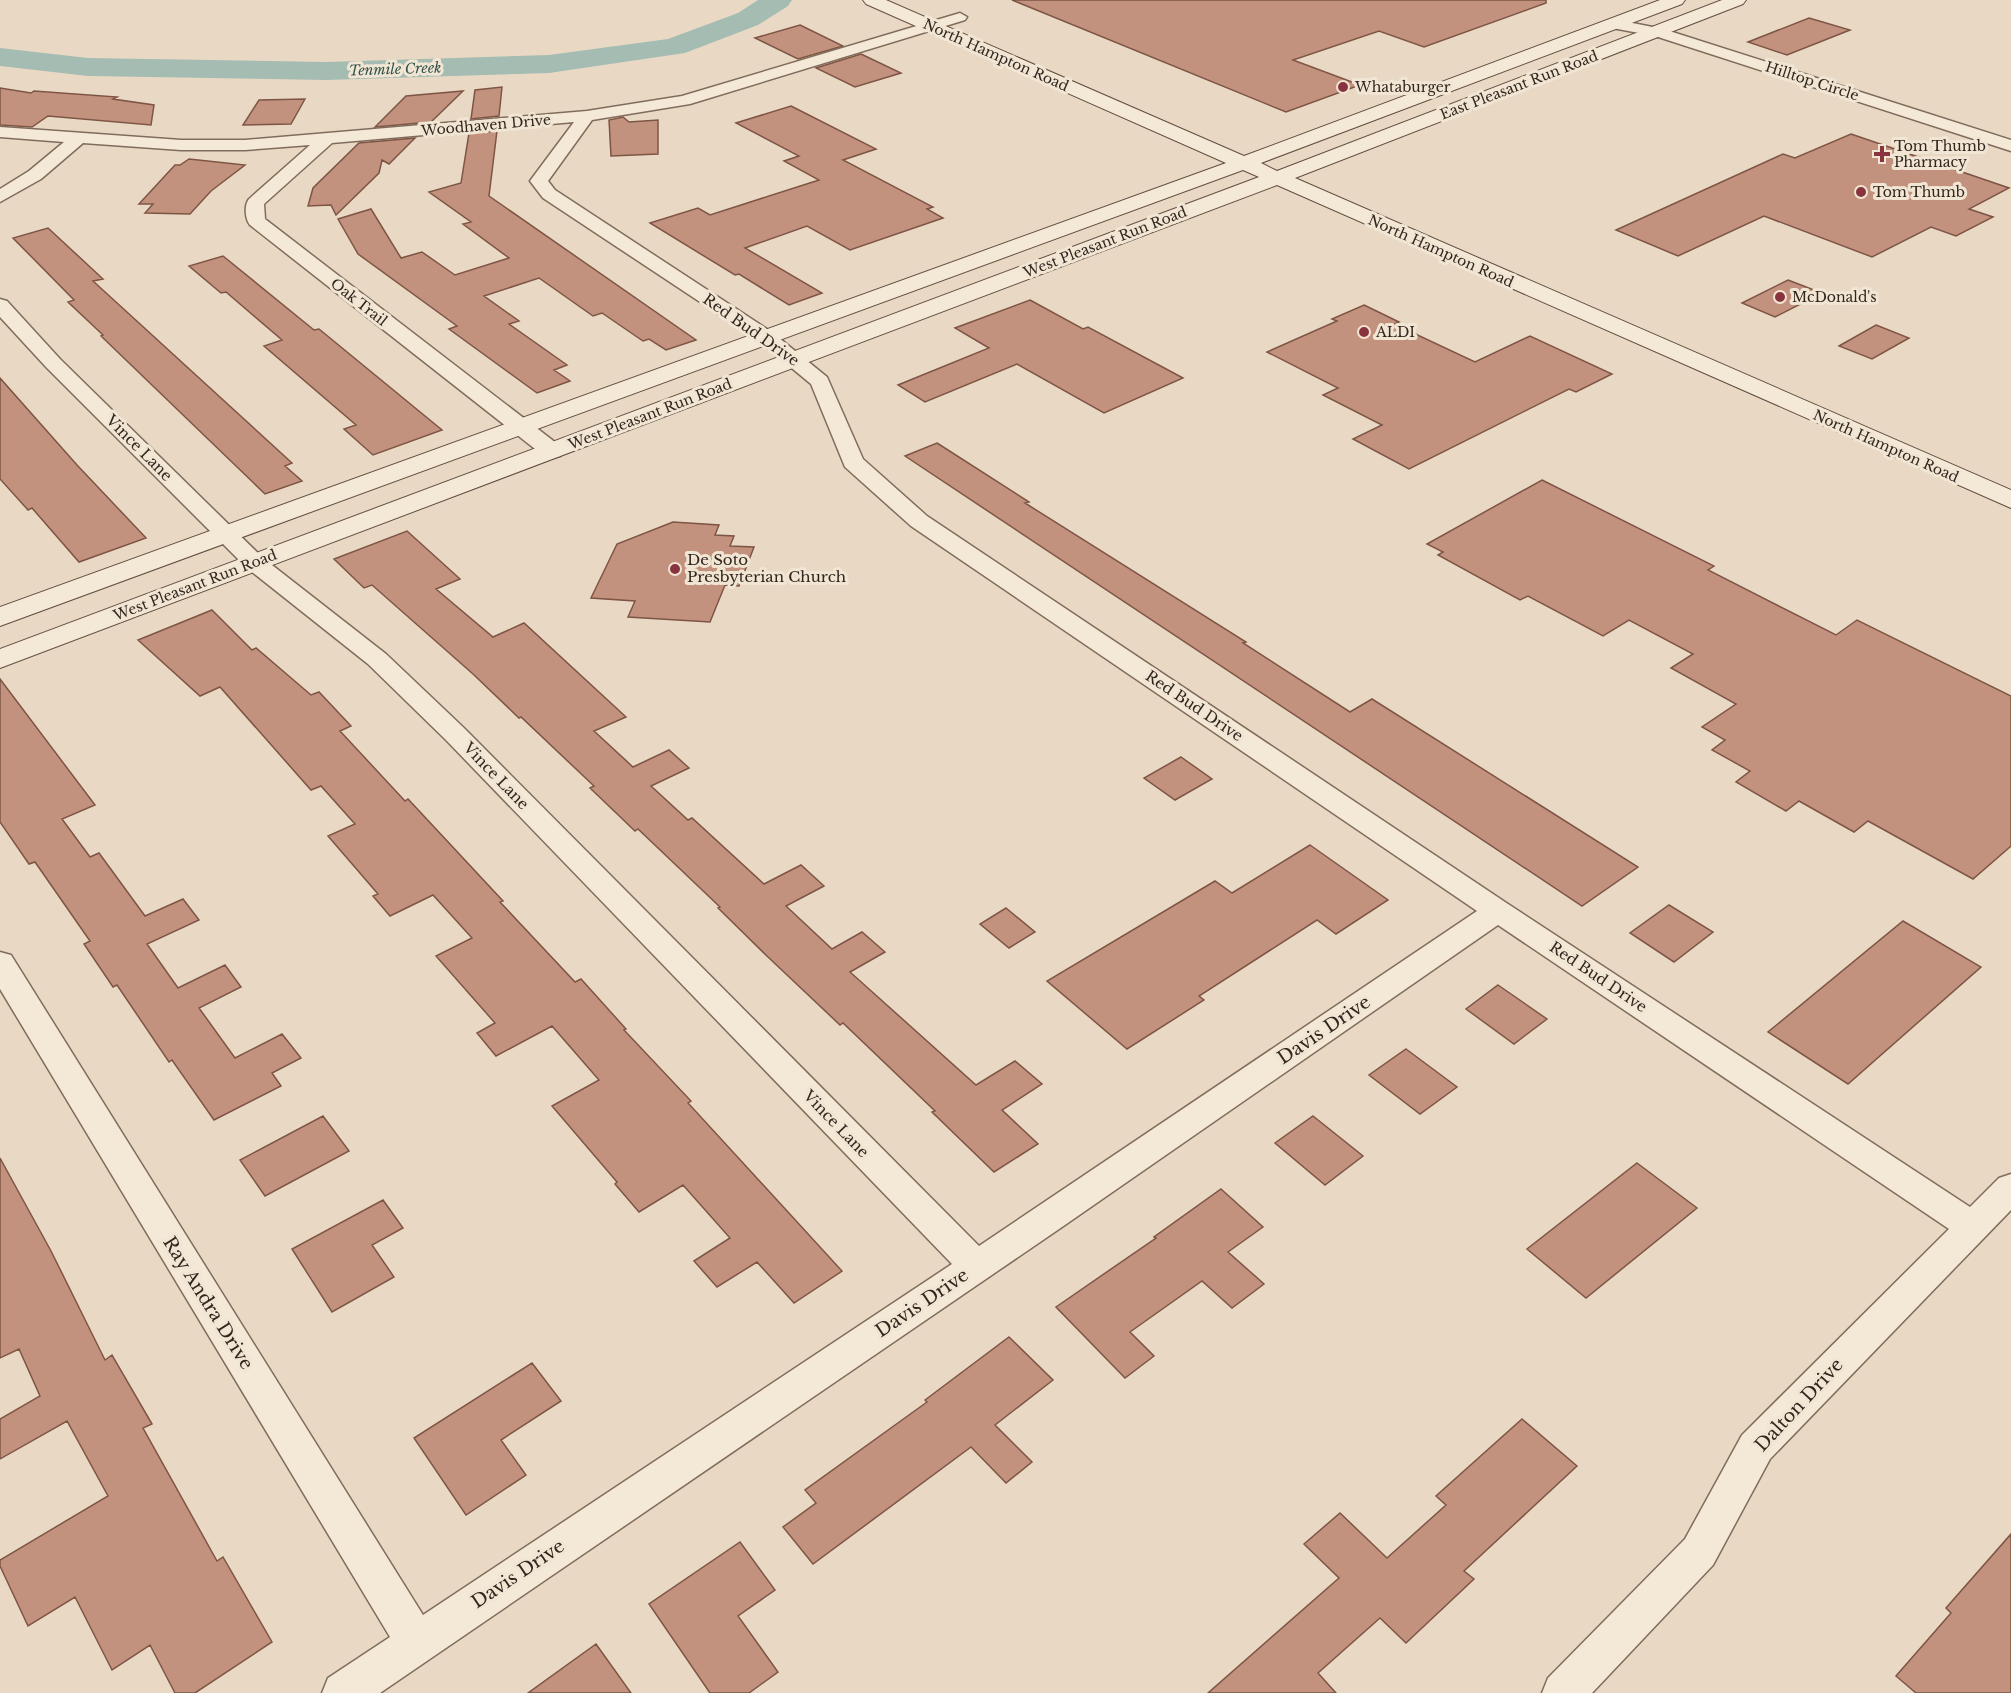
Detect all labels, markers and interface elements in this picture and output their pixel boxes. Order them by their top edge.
street label: North Hampton Road [920,15,1072,95]
street label: East Pleasant Run Road [1437,46,1601,123]
street label: Hilltop Circle [1763,57,1861,105]
water label: Tenmile Creek [348,58,442,80]
place label: Whataburger [1354,78,1451,96]
marker: Whataburger [1336,80,1350,94]
street label: Woodhaven Drive [419,110,552,140]
place label: Tom Thumb Pharmacy [1894,137,1986,171]
marker: Tom Thumb Pharmacy [1875,147,1889,161]
place label: Tom Thumb [1873,183,1965,201]
marker: Tom Thumb [1854,185,1868,199]
street label: West Pleasant Run Road [1020,202,1190,282]
street label: North Hampton Road [1365,211,1517,291]
street label: Oak Trail [327,274,391,330]
place label: McDonald's [1792,288,1877,306]
street label: Red Bud Drive [699,289,803,370]
marker: McDonald's [1773,290,1787,304]
place label: ALDI [1375,323,1415,341]
marker: ALDI [1357,325,1371,339]
street label: West Pleasant Run Road [565,374,735,454]
street label: North Hampton Road [1810,406,1962,486]
street label: Vince Lane [101,410,177,485]
street label: West Pleasant Run Road [110,545,280,625]
place label: De Soto Presbyterian Church [687,550,846,586]
marker: De Soto Presbyterian Church [668,562,682,576]
street label: Red Bud Drive [1142,666,1247,745]
street label: Vince Lane [459,737,533,813]
street label: Red Bud Drive [1546,937,1651,1016]
street label: Davis Drive [1273,991,1375,1069]
street label: Vince Lane [799,1085,873,1161]
street label: Ray Andra Drive [158,1232,258,1374]
street label: Davis Drive [871,1264,973,1342]
street label: Dalton Drive [1750,1354,1848,1456]
street label: Davis Drive [467,1535,569,1613]

